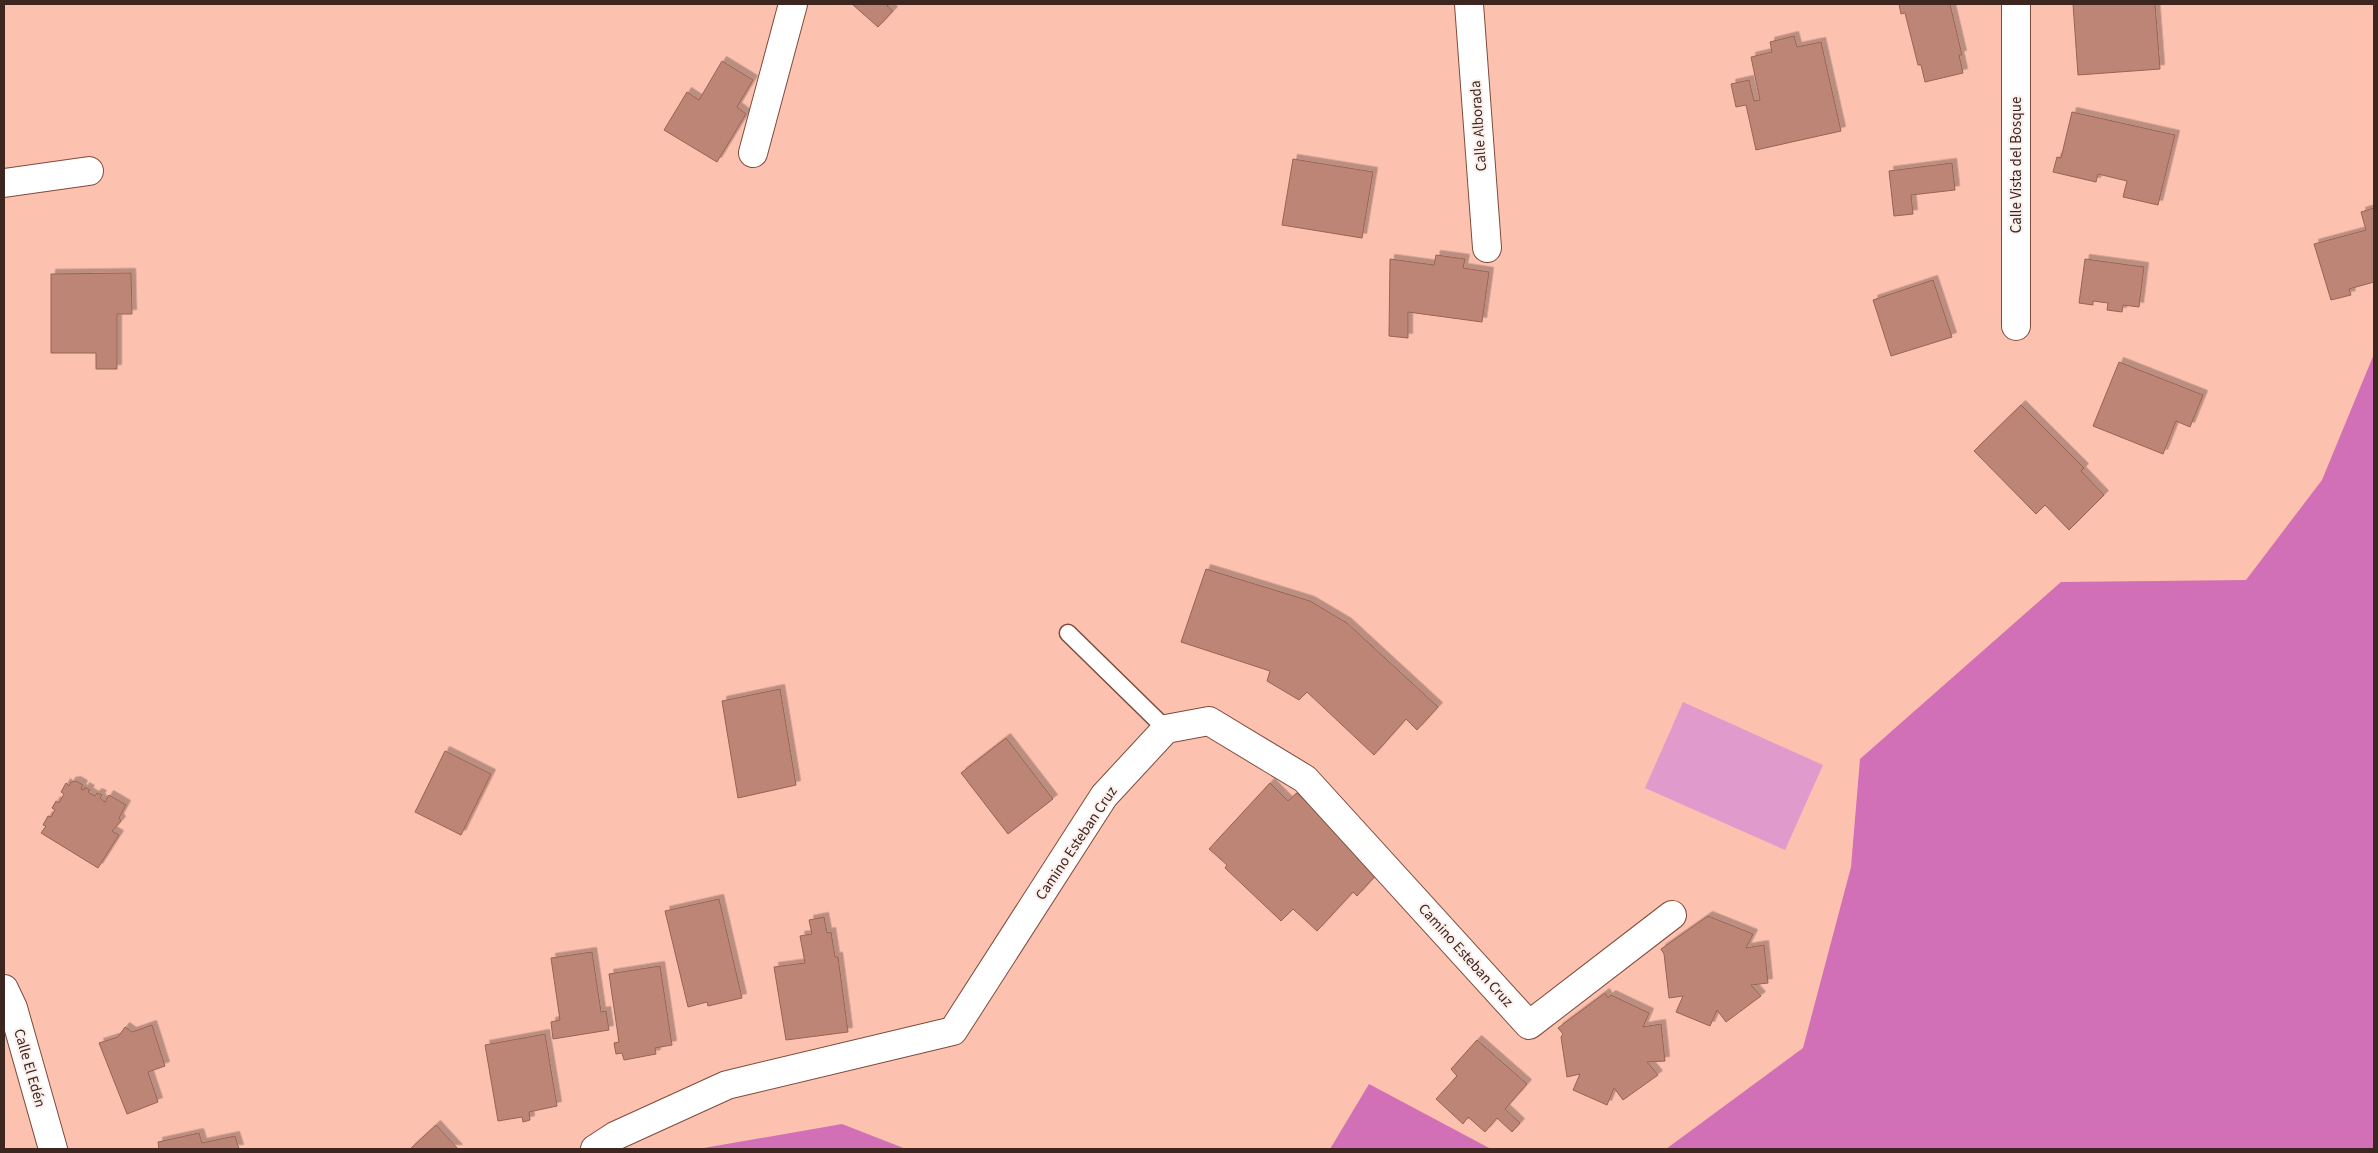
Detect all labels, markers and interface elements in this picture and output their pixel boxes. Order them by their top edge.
street label: Calle Alborada [1465,80,1492,172]
street label: Calle Vista del Bosque [2006,97,2027,233]
street label: Camino Esteban Cruz [1031,782,1122,904]
street label: Camino Esteban Cruz [1413,899,1518,1012]
street label: Calle El Edén [8,1026,51,1110]

